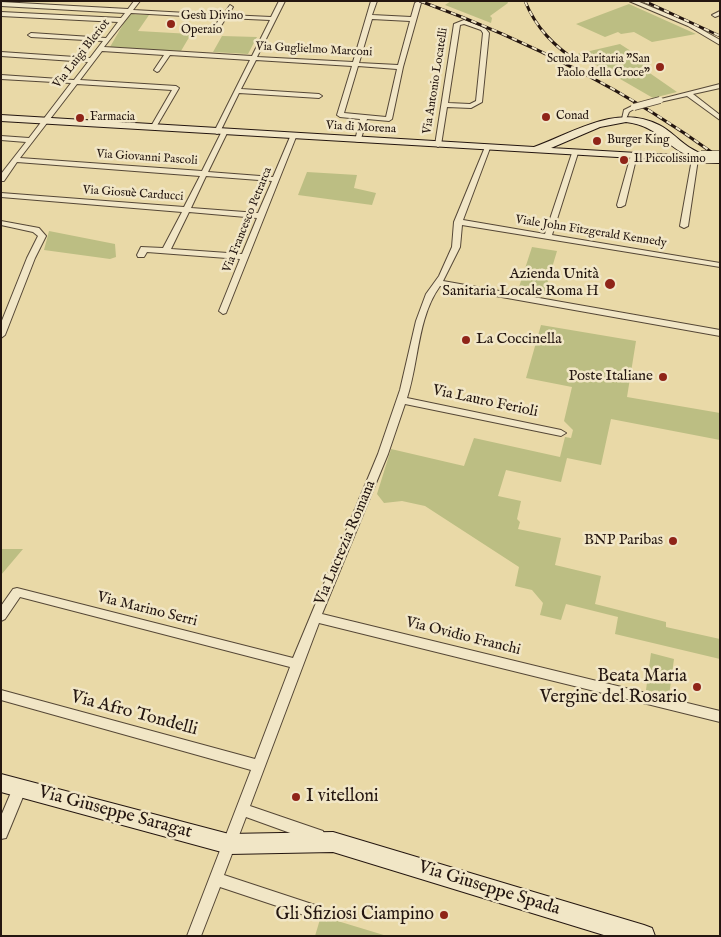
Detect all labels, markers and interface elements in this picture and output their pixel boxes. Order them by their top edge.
place label: Gesù Divino Operaio [181,10,243,38]
street label: Via Luigi Bleriot [50,16,114,92]
marker: Gesù Divino Operaio [165,18,177,30]
street label: Via Antonio Locatelli [420,27,452,135]
street label: Via Guglielmo Marconi [255,40,373,60]
place label: Scuola Paritaria "San Paolo della Croce" [547,53,650,81]
marker: Scuola Paritaria "San Paolo della Croce" [654,61,666,73]
place label: Conad [556,110,589,124]
place label: Farmacia [90,111,135,125]
marker: Conad [540,111,552,123]
marker: Farmacia [74,112,86,124]
street label: Via di Morena [326,119,396,137]
place label: Burger King [607,134,669,148]
marker: Burger King [591,135,603,147]
street label: Via Giovanni Pascoli [96,147,198,169]
place label: Il Piccolissimo [634,153,706,167]
marker: Il Piccolissimo [618,154,630,166]
street label: Via Francesco Petrarca [220,165,276,275]
street label: Via Giosuè Carducci [82,183,184,205]
street label: Viale John Fitzgerald Kennedy [514,213,668,251]
place label: Azienda Unità Sanitaria Locale Roma H [442,266,599,301]
marker: Azienda Unità Sanitaria Locale Roma H [603,277,617,291]
place label: La Coccinella [476,331,562,349]
marker: La Coccinella [460,334,472,346]
place label: Poste Italiane [569,368,653,386]
marker: Poste Italiane [657,371,669,383]
street label: Via Lauro Ferioli [431,382,539,422]
street label: Via Lucrezia Romana [312,478,380,608]
place label: BNP Paribas [584,532,663,550]
marker: BNP Paribas [667,535,679,547]
street label: Via Marino Serri [95,589,199,631]
street label: Via Ovidio Franchi [404,614,522,660]
place label: Beata Maria Vergine del Rosario [540,666,687,709]
marker: Beata Maria Vergine del Rosario [691,681,703,693]
street label: Via Afro Tondelli [68,687,200,741]
street label: Via Giuseppe Saragat [36,782,194,844]
place label: I vitelloni [306,786,379,808]
marker: I vitelloni [290,791,302,803]
street label: Via Giuseppe Spada [416,857,562,921]
place label: Gli Sfiziosi Ciampino [275,904,434,926]
marker: Gli Sfiziosi Ciampino [438,909,450,921]

